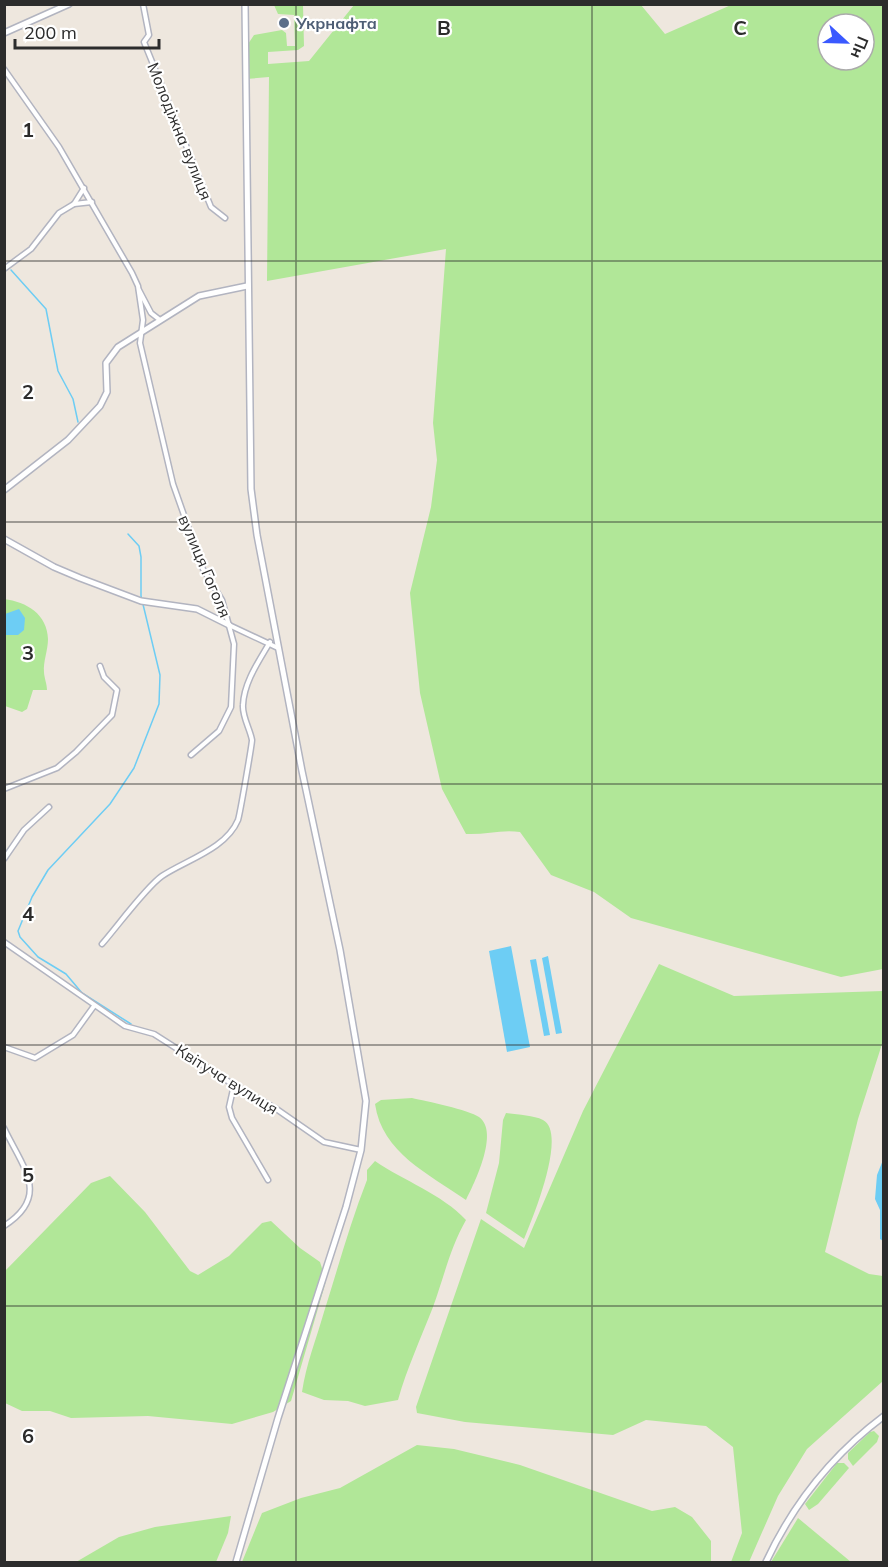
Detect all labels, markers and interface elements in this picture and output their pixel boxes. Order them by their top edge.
scale bar [15,12,159,50]
north arrow [816,12,876,72]
place label: Укрнафта [295,13,377,33]
text: B [437,15,451,40]
text: C [733,15,747,40]
marker: Укрнафта [277,16,291,30]
text: 200 m [24,21,77,44]
text: Пн [846,34,873,62]
street label: Молодіжна вулиця [143,59,217,203]
text: 1 [22,117,34,142]
text: 2 [22,379,34,404]
street label: вулиця Гоголя [174,512,236,620]
text: 3 [22,640,34,665]
text: 4 [22,901,34,926]
street label: Квітуча вулиця [172,1040,282,1118]
text: 5 [22,1162,34,1187]
text: 6 [22,1423,34,1448]

